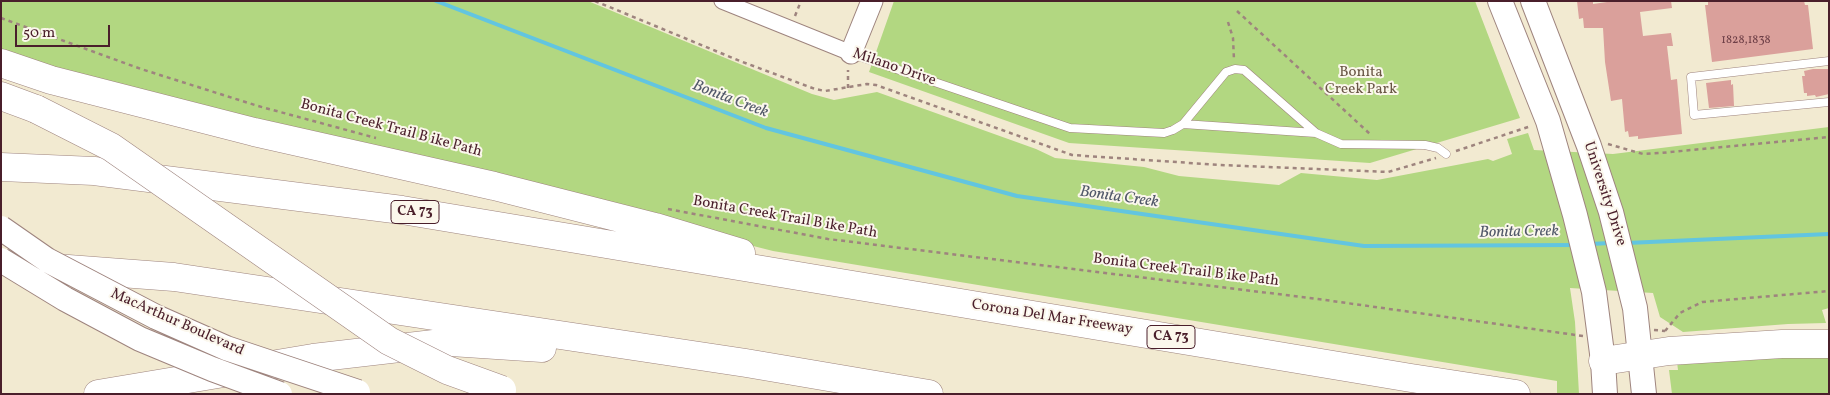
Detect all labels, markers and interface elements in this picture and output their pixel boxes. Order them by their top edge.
scale bar [18,15,112,47]
text: 50 m [23,23,55,44]
house number: 1828,1838 [1721,34,1771,48]
street label: Milano Drive [850,45,938,91]
park label: Bonita Creek Park [1325,64,1397,99]
water label: Bonita Creek [689,77,771,123]
street label: Bonita Creek Trail B ike Path [298,96,484,162]
street label: University Drive [1579,140,1629,248]
water label: Bonita Creek [1078,183,1160,213]
street label: Bonita Creek Trail B ike Path [691,193,879,243]
road number: CA 73 [391,200,439,223]
water label: Bonita Creek [1479,223,1559,243]
street label: Bonita Creek Trail B ike Path [1092,251,1280,291]
street label: MacArthur Boulevard [107,285,247,361]
street label: Corona Del Mar Freeway [970,296,1134,340]
road number: CA 73 [1147,326,1195,348]

